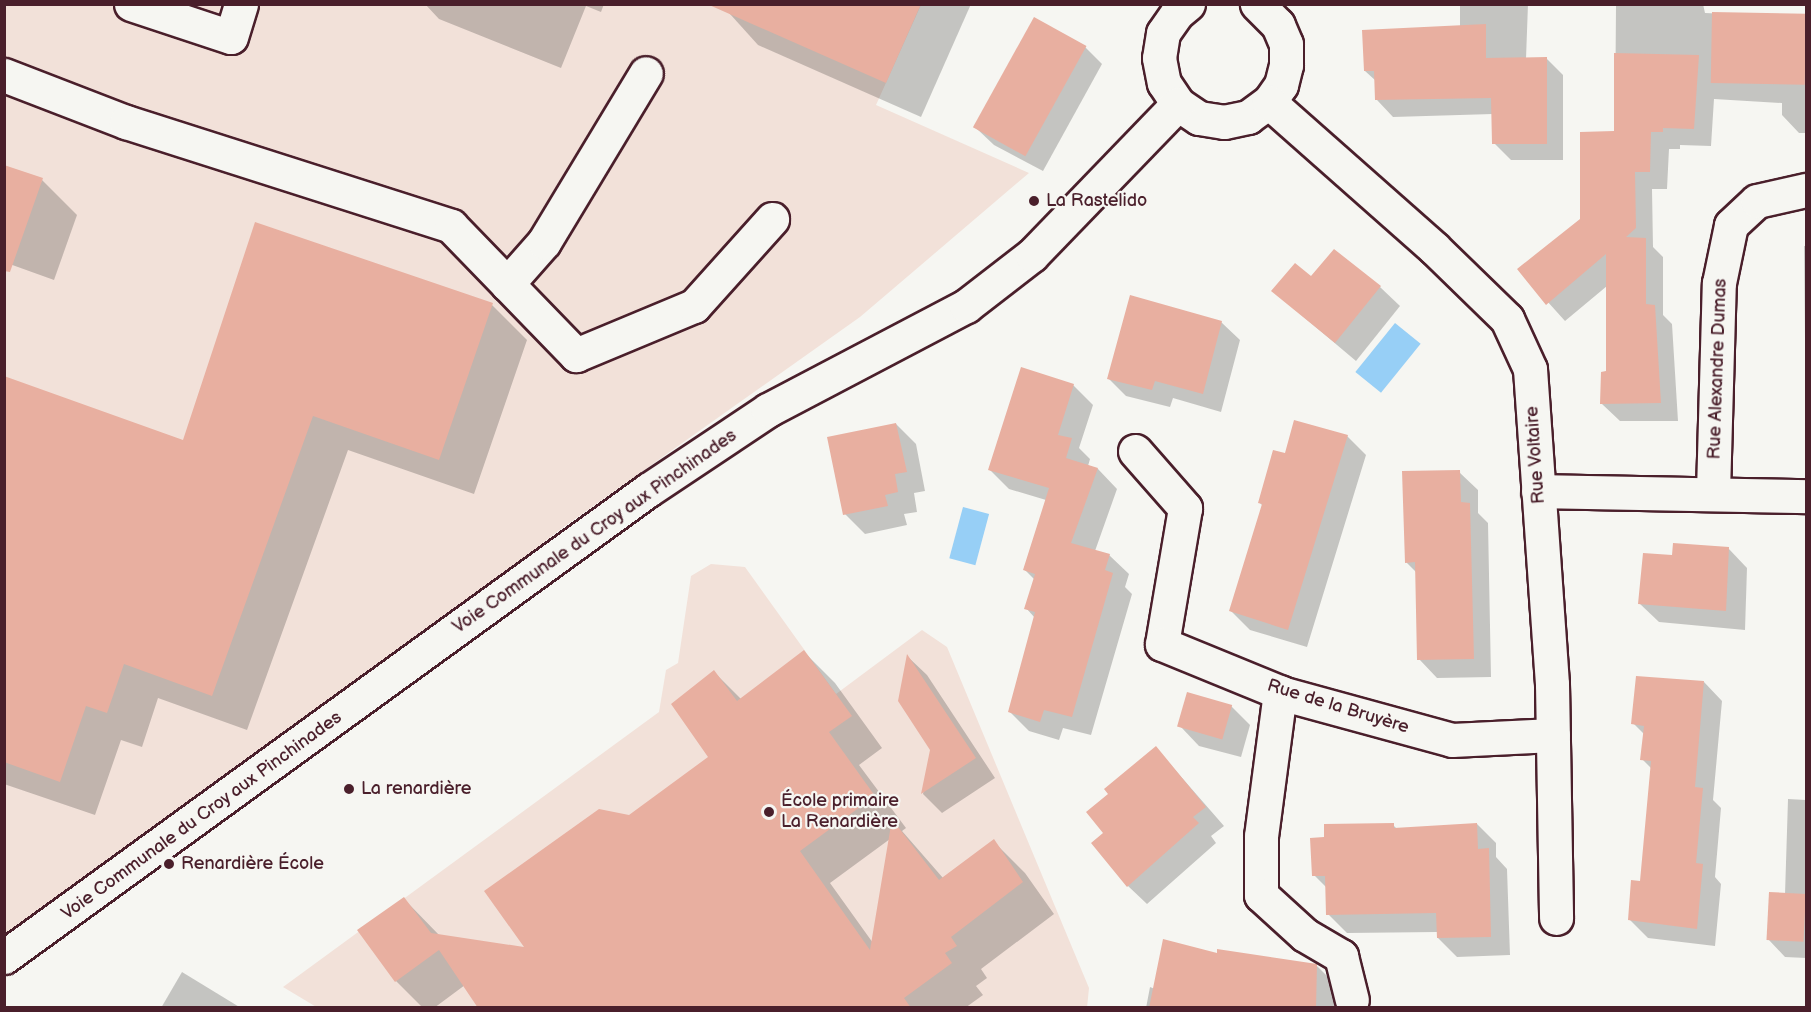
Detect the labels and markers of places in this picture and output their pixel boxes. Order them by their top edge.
place label: La Rastelido [1046,190,1147,212]
marker: La Rastelido [1027,194,1041,208]
place label: La renardière [361,778,471,800]
marker: La renardière [342,782,356,796]
place label: École primaire La Renardière [781,791,899,834]
marker: École primaire La Renardière [762,805,776,819]
place label: Renardière École [181,853,324,875]
marker: Renardière École [162,857,176,871]

